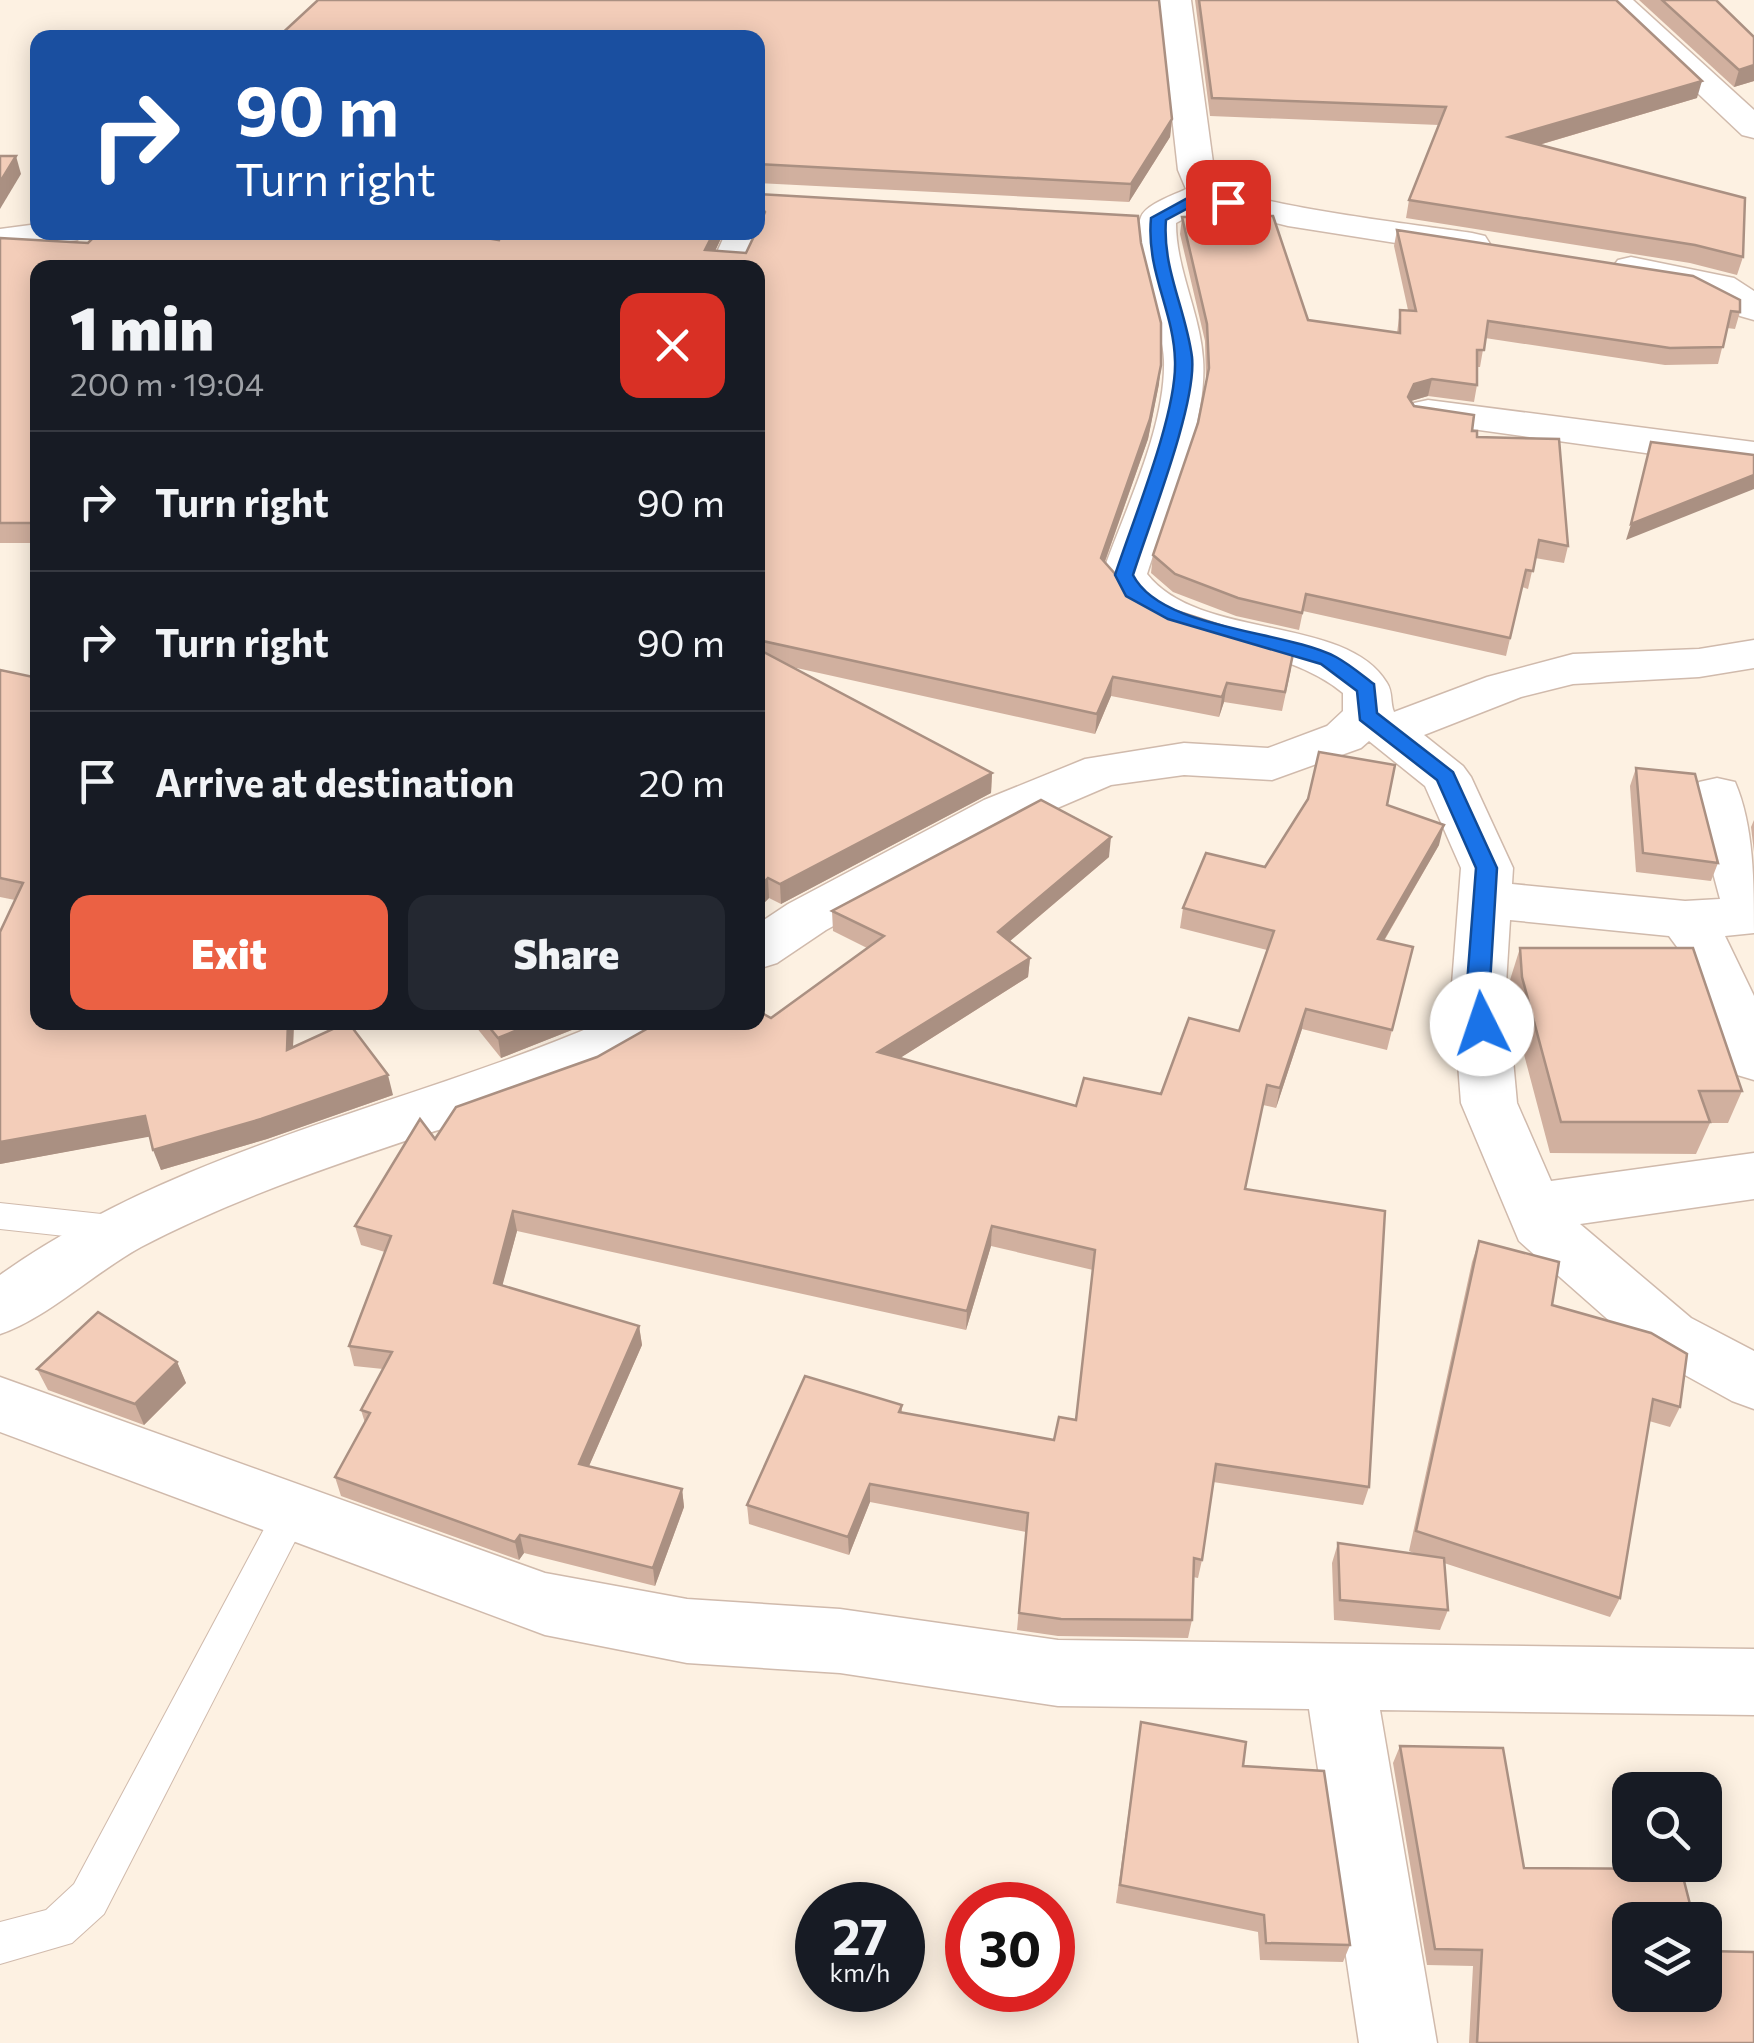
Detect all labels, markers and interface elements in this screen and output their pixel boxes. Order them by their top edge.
text: 90 m [235,65,399,150]
icon: right [70,70,200,200]
text: Turn right [235,150,436,205]
pin [1186,160,1271,245]
icon: arrive [1201,175,1256,230]
text: 1 min [70,289,214,362]
button: close [620,293,725,398]
text: 200 m · 19:04 [70,363,264,403]
icon: right [70,474,125,529]
text: Turn right [155,478,329,525]
text: 90 m [637,478,725,525]
icon: right [70,614,125,669]
text: Turn right [155,618,329,665]
text: 90 m [637,618,725,665]
icon: arrive [70,754,125,809]
text: Arrive at destination [155,758,514,805]
text: 20 m [639,758,725,805]
button: Exit [70,895,388,1010]
button: Share [408,895,725,1010]
position arrow [1430,972,1534,1076]
map controls [1612,1772,1722,2012]
button: search [1612,1772,1722,1882]
speed limit sign: 30 [945,1882,1075,2012]
button: layers [1612,1902,1722,2012]
text: 27 [832,1904,888,1965]
text: km/h [830,1957,890,1987]

